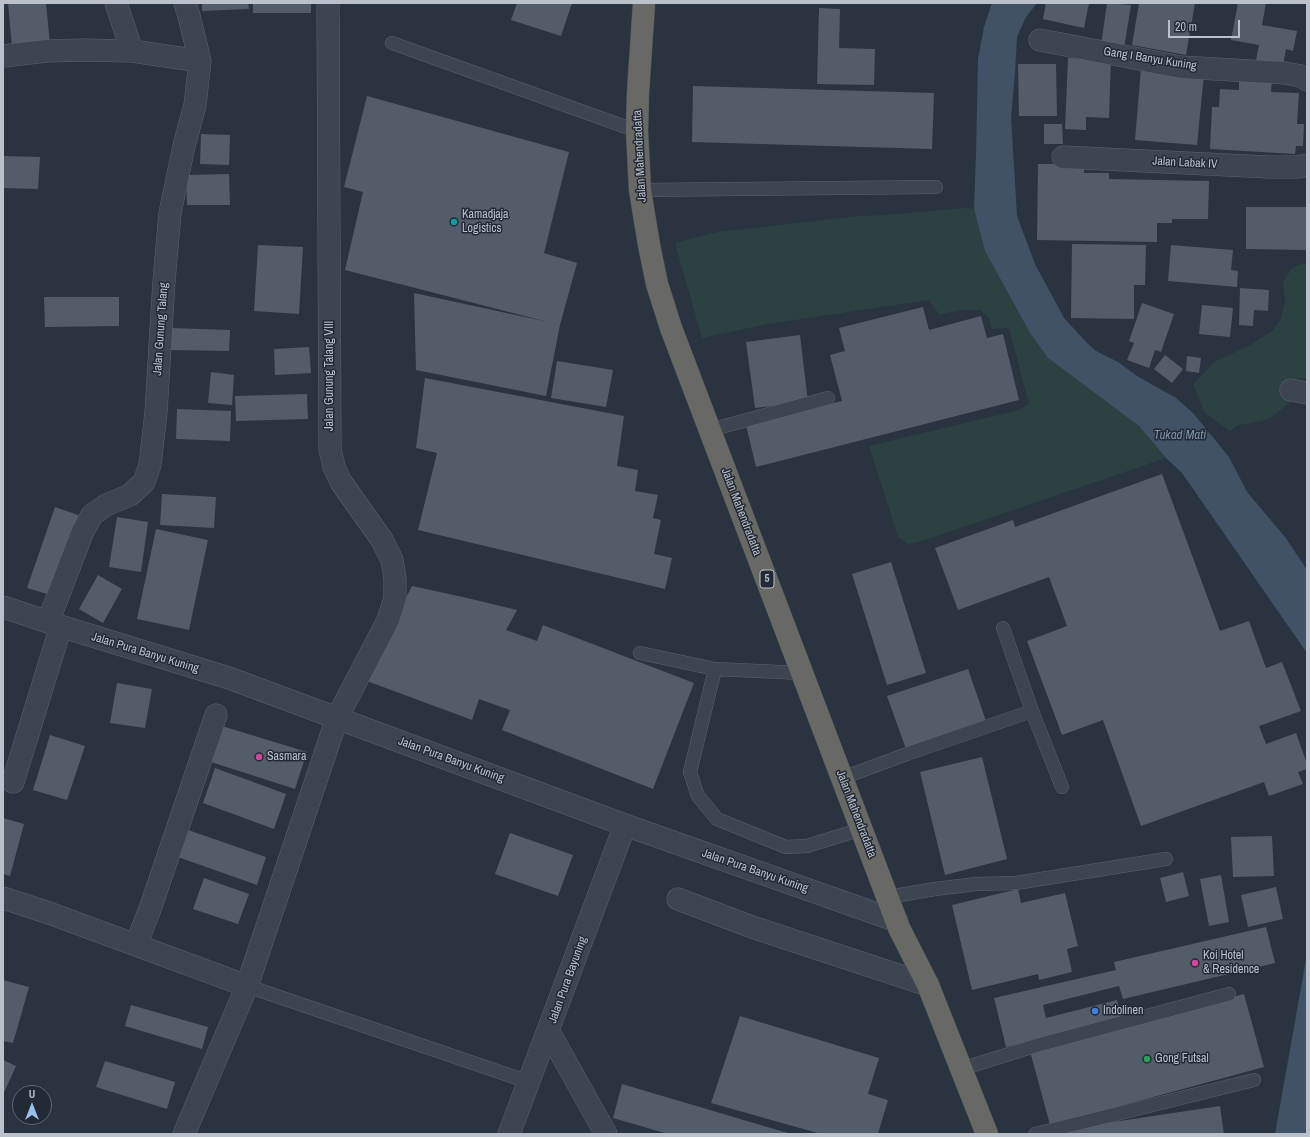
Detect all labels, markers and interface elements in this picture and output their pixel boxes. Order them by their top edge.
scale bar [1170,12,1242,38]
text: 20 m [1175,19,1197,35]
street label: Gang I Banyu Kuning [1102,45,1198,73]
street label: Jalan Mahendradatta [630,109,650,203]
street label: Jalan Labak IV [1152,154,1218,172]
place label: Kamadjaja Logistics [462,208,508,236]
marker: Kamadjaja Logistics [449,217,459,227]
street label: Jalan Gunung Talang [151,282,171,376]
street label: Jalan Gunung Talang VIII [323,321,337,431]
water label: Tukad Mati [1154,428,1206,444]
street label: Jalan Mahendradatta [718,466,764,558]
road number: 5 [760,570,774,588]
street label: Jalan Pura Banyu Kuning [90,630,200,676]
street label: Jalan Pura Banyu Kuning [396,734,506,786]
place label: Sasmara [267,750,306,764]
marker: Sasmara [254,752,264,762]
street label: Jalan Mahendradatta [833,768,879,860]
street label: Jalan Pura Banyu Kuning [700,846,810,896]
street label: Jalan Pura Bayuning [546,935,590,1025]
place label: Koi Hotel & Residence [1203,949,1259,977]
marker: Koi Hotel & Residence [1190,958,1200,968]
place label: Indolinen [1103,1004,1143,1018]
marker: Indolinen [1090,1006,1100,1016]
place label: Gong Futsal [1155,1052,1209,1066]
marker: Gong Futsal [1142,1054,1152,1064]
north arrow [12,1085,52,1125]
text: U [29,1087,35,1101]

